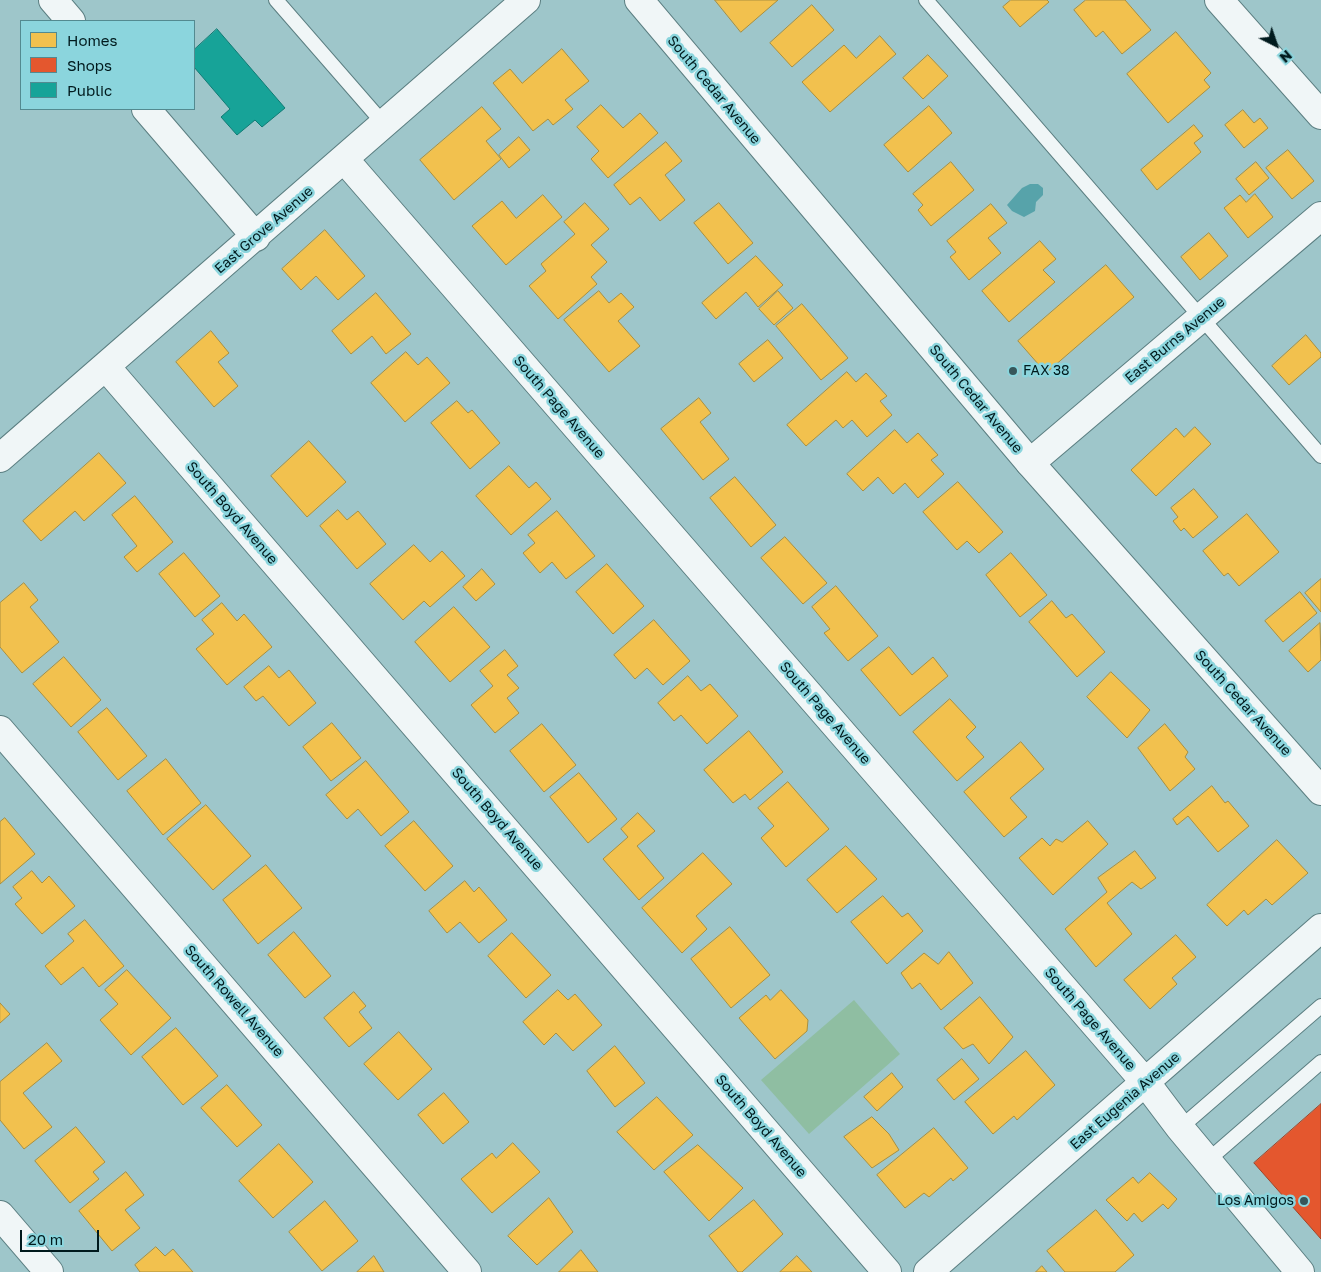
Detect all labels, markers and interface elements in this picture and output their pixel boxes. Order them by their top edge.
legend [20,20,195,110]
north arrow [1251,20,1301,70]
text: Homes [67,31,117,49]
street label: South Cedar Avenue [664,32,764,148]
text: N [1277,47,1296,67]
text: Shops [67,56,112,74]
text: Public [67,81,112,99]
street label: East Grove Avenue [211,183,317,277]
street label: East Burns Avenue [1122,293,1228,387]
street label: South Cedar Avenue [926,341,1026,457]
street label: South Page Avenue [510,352,608,462]
place label: FAX 38 [1023,363,1070,379]
marker: FAX 38 [1007,365,1019,377]
street label: South Boyd Avenue [183,458,281,568]
street label: South Cedar Avenue [1191,647,1295,759]
street label: South Page Avenue [776,658,874,768]
street label: South Boyd Avenue [448,764,546,874]
street label: South Rowell Avenue [181,942,287,1060]
street label: South Page Avenue [1041,964,1139,1074]
street label: East Eugenia Avenue [1067,1049,1183,1153]
street label: South Boyd Avenue [712,1071,810,1181]
place label: Los Amigos [1217,1193,1294,1209]
marker: Los Amigos [1298,1195,1310,1207]
scale bar [22,1220,101,1252]
text: 20 m [28,1230,63,1248]

